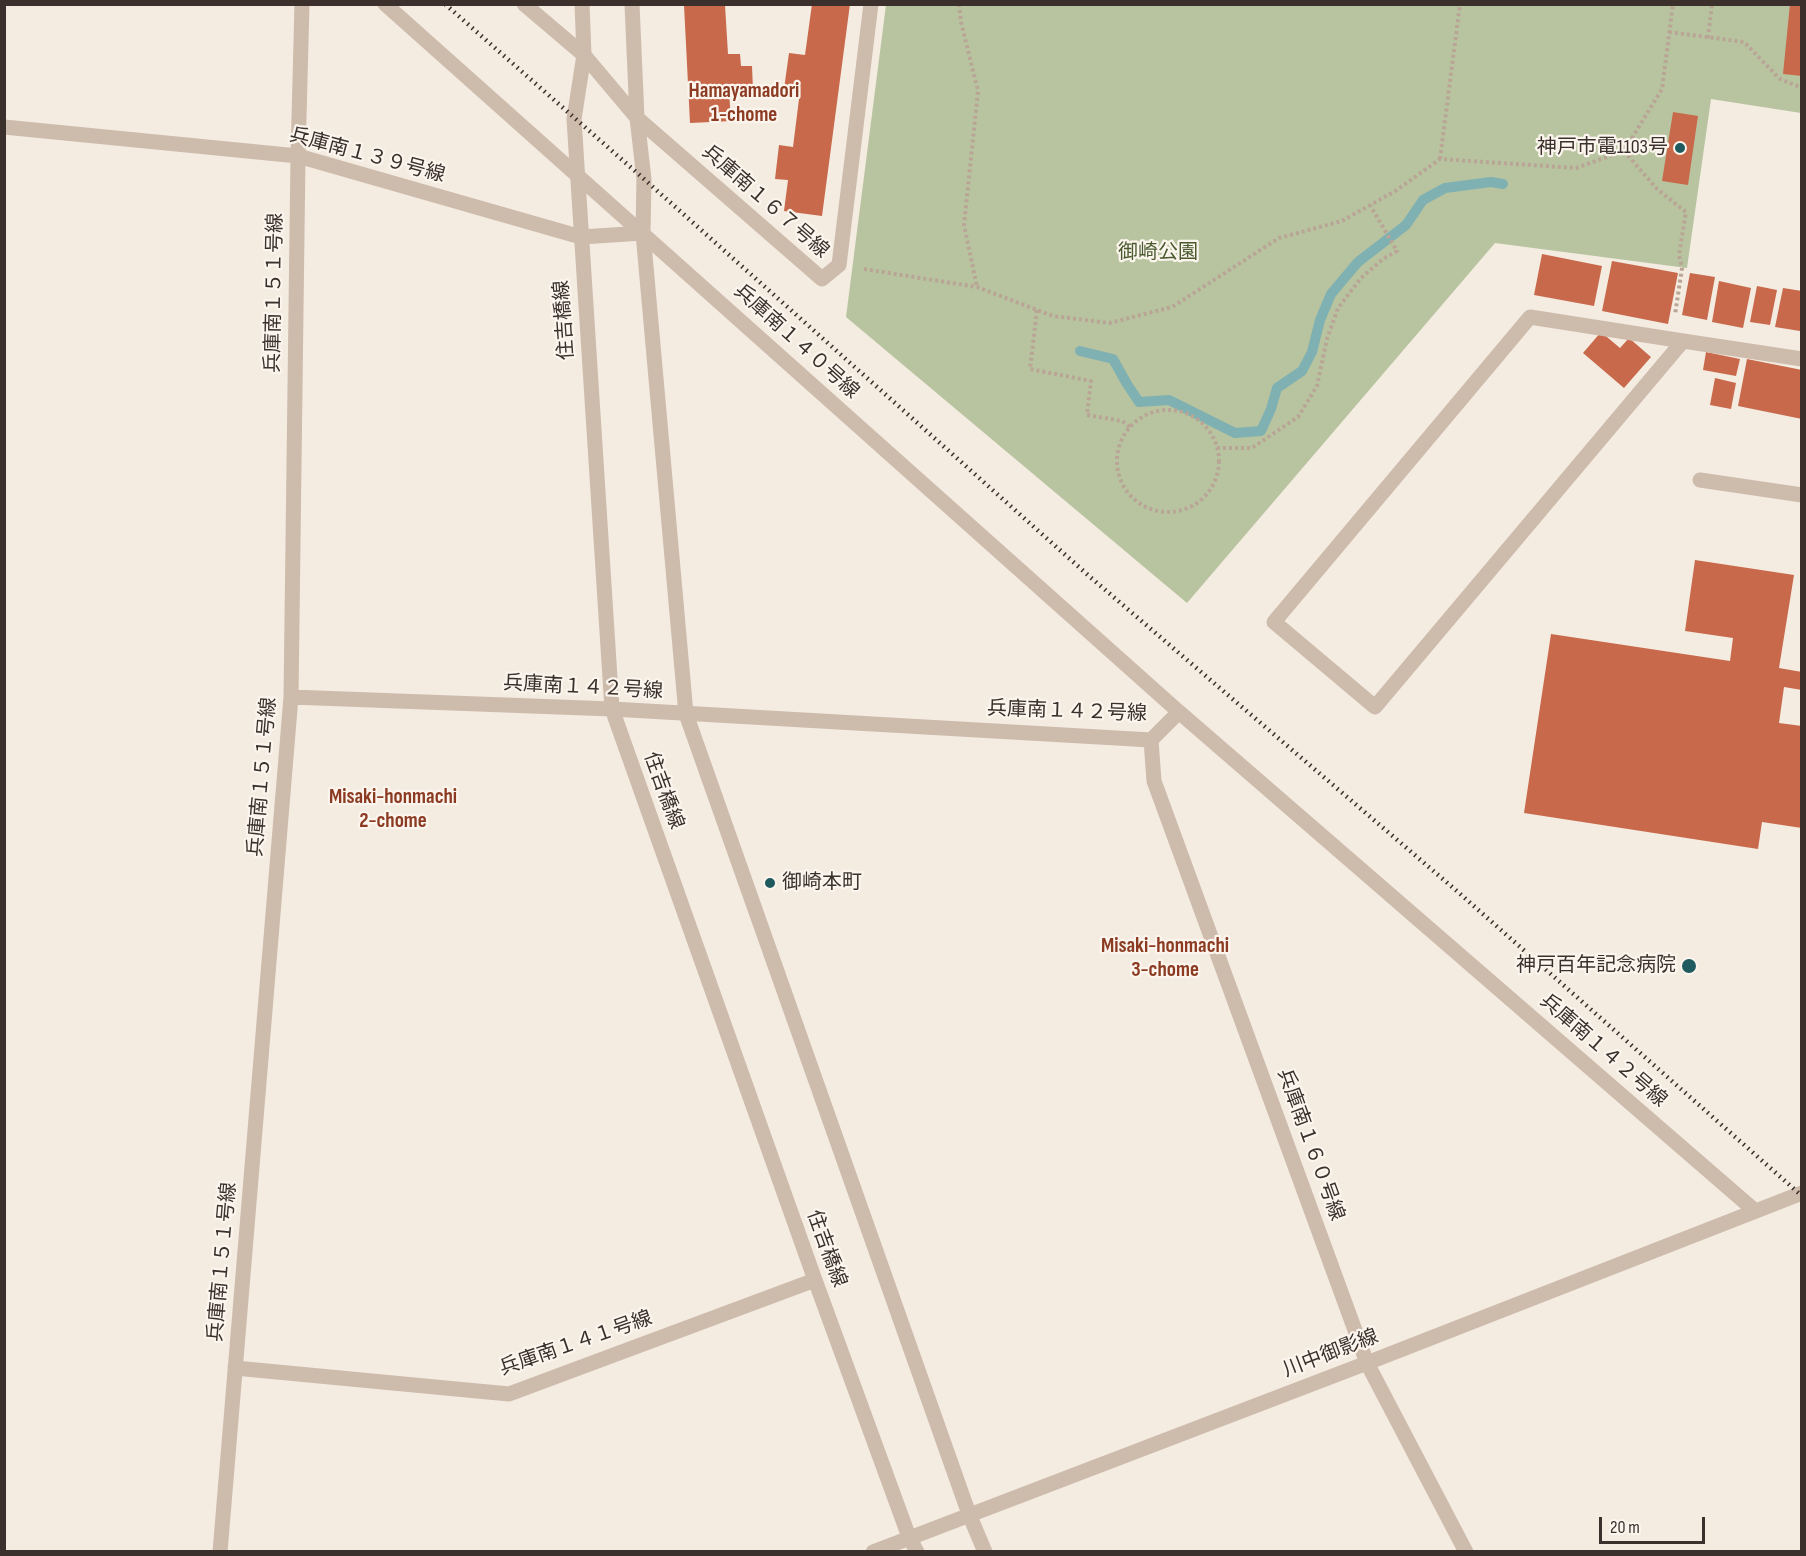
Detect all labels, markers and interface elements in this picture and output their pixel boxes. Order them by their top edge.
district label: Hamayamadori 1-chome [689,79,799,129]
street label: 兵庫南１３９号線 [287,124,447,188]
place label: 神戸市電1103号 [1537,136,1668,160]
street label: 兵庫南１６７号線 [697,140,833,264]
marker: 神戸市電1103号 [1673,141,1687,155]
street label: 兵庫南１５１号線 [262,213,288,373]
park label: 御崎公園 [1118,241,1198,265]
street label: 住吉橋線 [550,279,580,361]
street label: 兵庫南１４０号線 [729,280,863,404]
street label: 兵庫南１４２号線 [502,672,664,704]
street label: 兵庫南１５１号線 [244,696,282,858]
street label: 兵庫南１４２号線 [987,697,1147,727]
street label: 住吉橋線 [638,749,688,833]
district label: Misaki-honmachi 2-chome [329,785,457,835]
place label: 御崎本町 [782,871,862,895]
marker: 御崎本町 [763,876,777,890]
district label: Misaki-honmachi 3-chome [1101,934,1229,984]
place label: 神戸百年記念病院 [1516,954,1676,978]
marker: 神戸百年記念病院 [1680,957,1698,975]
street label: 兵庫南１４２号線 [1535,989,1671,1113]
street label: 兵庫南１６０号線 [1271,1066,1349,1224]
street label: 兵庫南１５１号線 [204,1181,242,1343]
street label: 住吉橋線 [801,1207,851,1291]
street label: 兵庫南１４１号線 [496,1307,656,1381]
street label: 川中御影線 [1280,1325,1382,1383]
scale bar [1602,1505,1708,1543]
text: 20 m [1610,1517,1640,1538]

